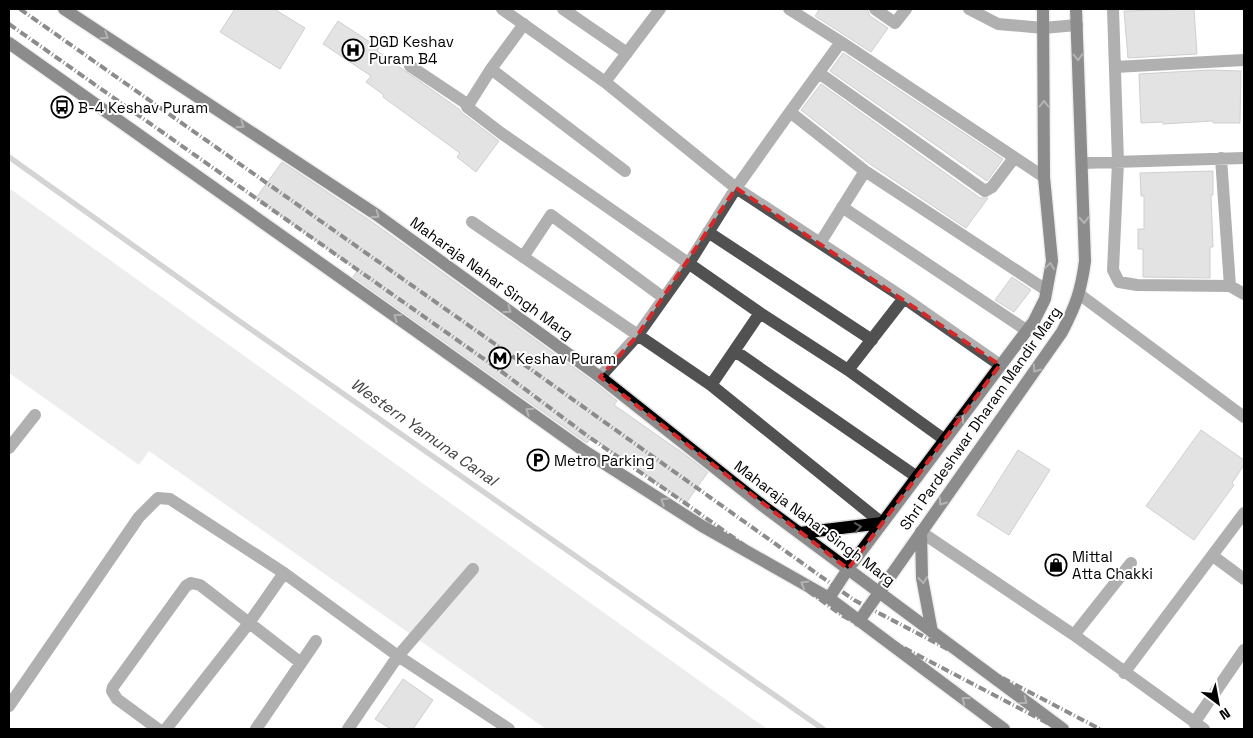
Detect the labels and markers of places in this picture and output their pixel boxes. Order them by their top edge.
place label: DGD Keshav Puram B4 [369,32,454,68]
hospital icon: DGD Keshav Puram B4 [341,38,365,62]
bus stop icon: B-4 Keshav Puram [50,95,74,119]
place label: B-4 Keshav Puram [78,98,208,117]
metro station icon: Keshav Puram [488,346,512,370]
place label: Keshav Puram [516,349,616,368]
parking icon: Metro Parking [526,448,550,472]
place label: Metro Parking [554,451,655,470]
place label: Mittal Atta Chakki [1072,547,1153,583]
shop icon: Mittal Atta Chakki [1044,553,1068,577]

